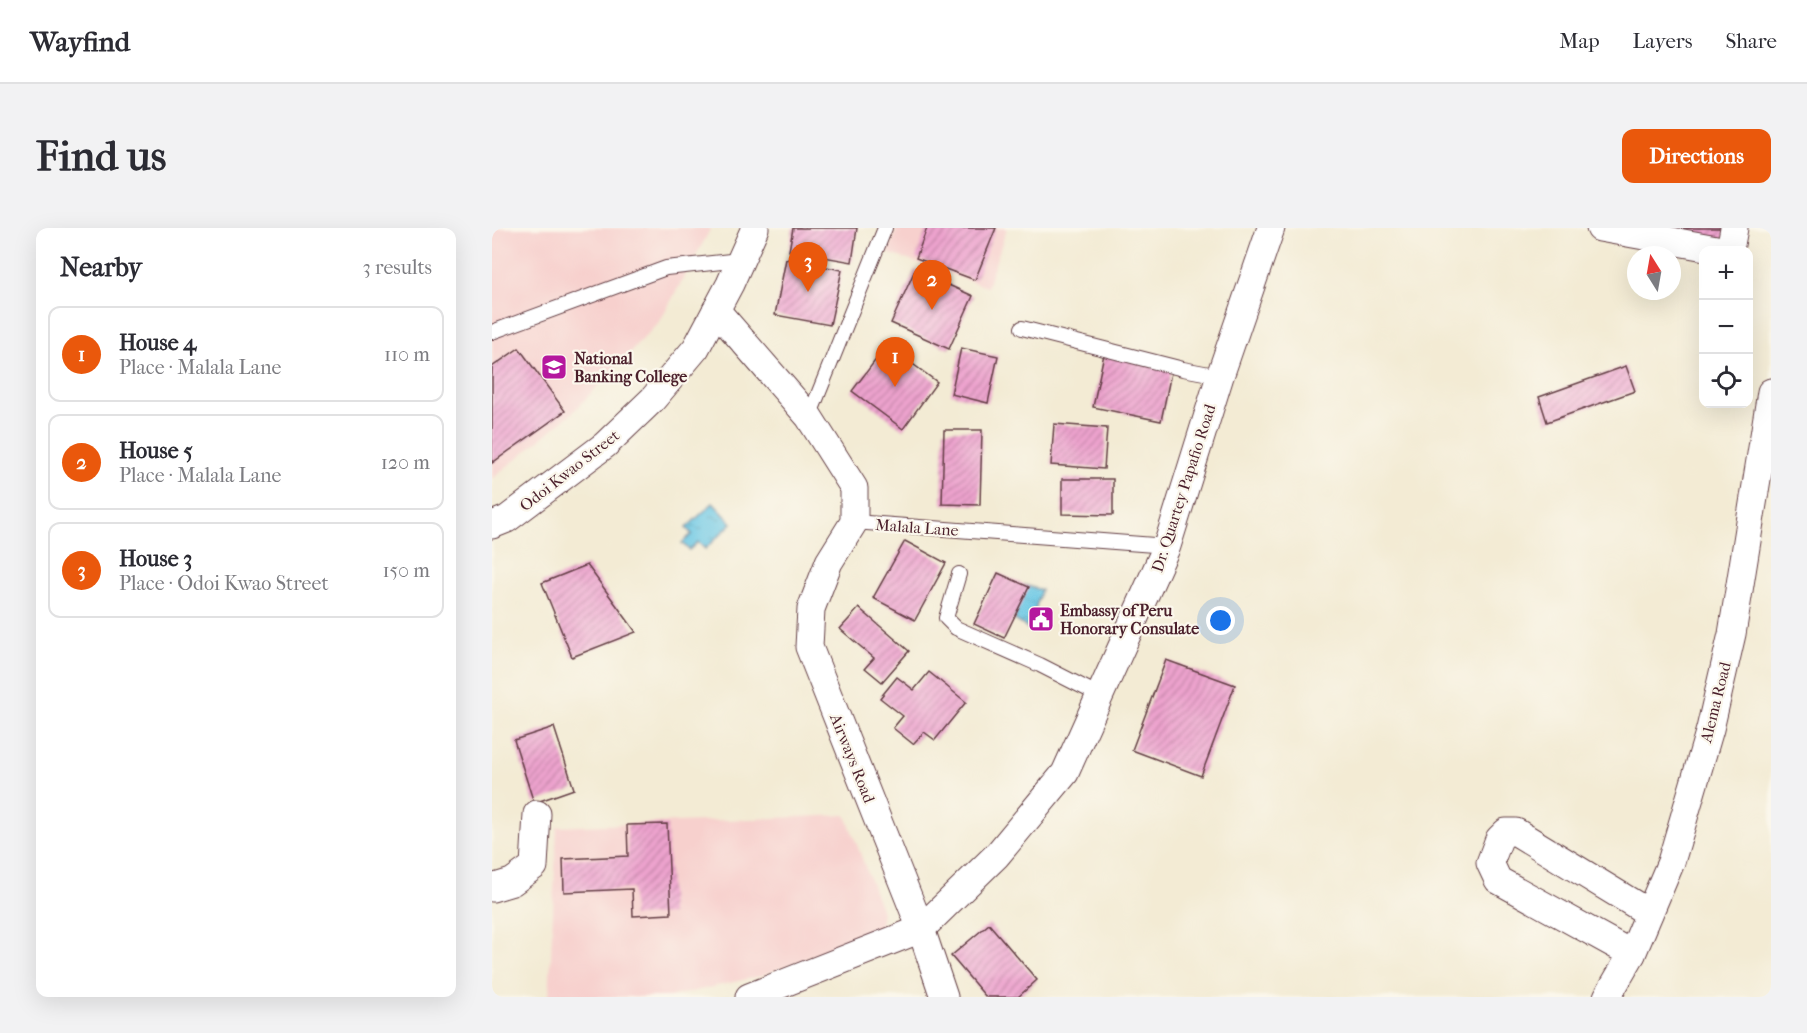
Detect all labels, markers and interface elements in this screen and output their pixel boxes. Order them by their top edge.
text: Wayfind [30,25,130,58]
text: Map [1559,29,1600,53]
text: Layers [1633,29,1692,53]
text: Share [1725,29,1777,53]
button: Directions [1622,129,1771,183]
text: Find us [36,132,166,181]
pin: 3 [788,242,828,292]
north arrow [1627,246,1681,300]
map controls [1699,246,1753,408]
button: + [1699,246,1753,300]
text: Nearby [60,252,142,283]
text: 3 results [363,256,432,279]
pin: 2 [912,260,952,310]
button: − [1699,300,1753,354]
text: House 4 [119,330,196,356]
pin: 1 [876,338,914,387]
text: 1 [78,343,85,366]
text: 110 m [384,343,430,366]
place label: National Banking College [574,349,687,387]
school or university icon: National Banking College [539,352,569,382]
button: locate [1699,354,1753,408]
text: Place · Malala Lane [119,356,281,379]
street label: Dr. Quartey Papafio Road [1147,402,1220,574]
street label: Odoi Kwao Street [516,425,623,515]
text: House 5 [119,438,193,464]
text: 2 [76,451,87,474]
text: 120 m [381,451,430,474]
text: Place · Malala Lane [119,464,281,487]
street label: Malala Lane [875,515,959,540]
text: House 3 [119,546,192,572]
text: 3 [77,559,86,582]
text: 150 m [382,559,430,582]
text: Place · Odoi Kwao Street [119,572,329,595]
place label: Embassy of Peru Honorary Consulate [1060,601,1199,639]
public building icon: Embassy of Peru Honorary Consulate [1026,604,1056,634]
your location [1206,606,1235,635]
street label: Alema Road [1696,660,1735,745]
street label: Airways Road [826,710,879,806]

